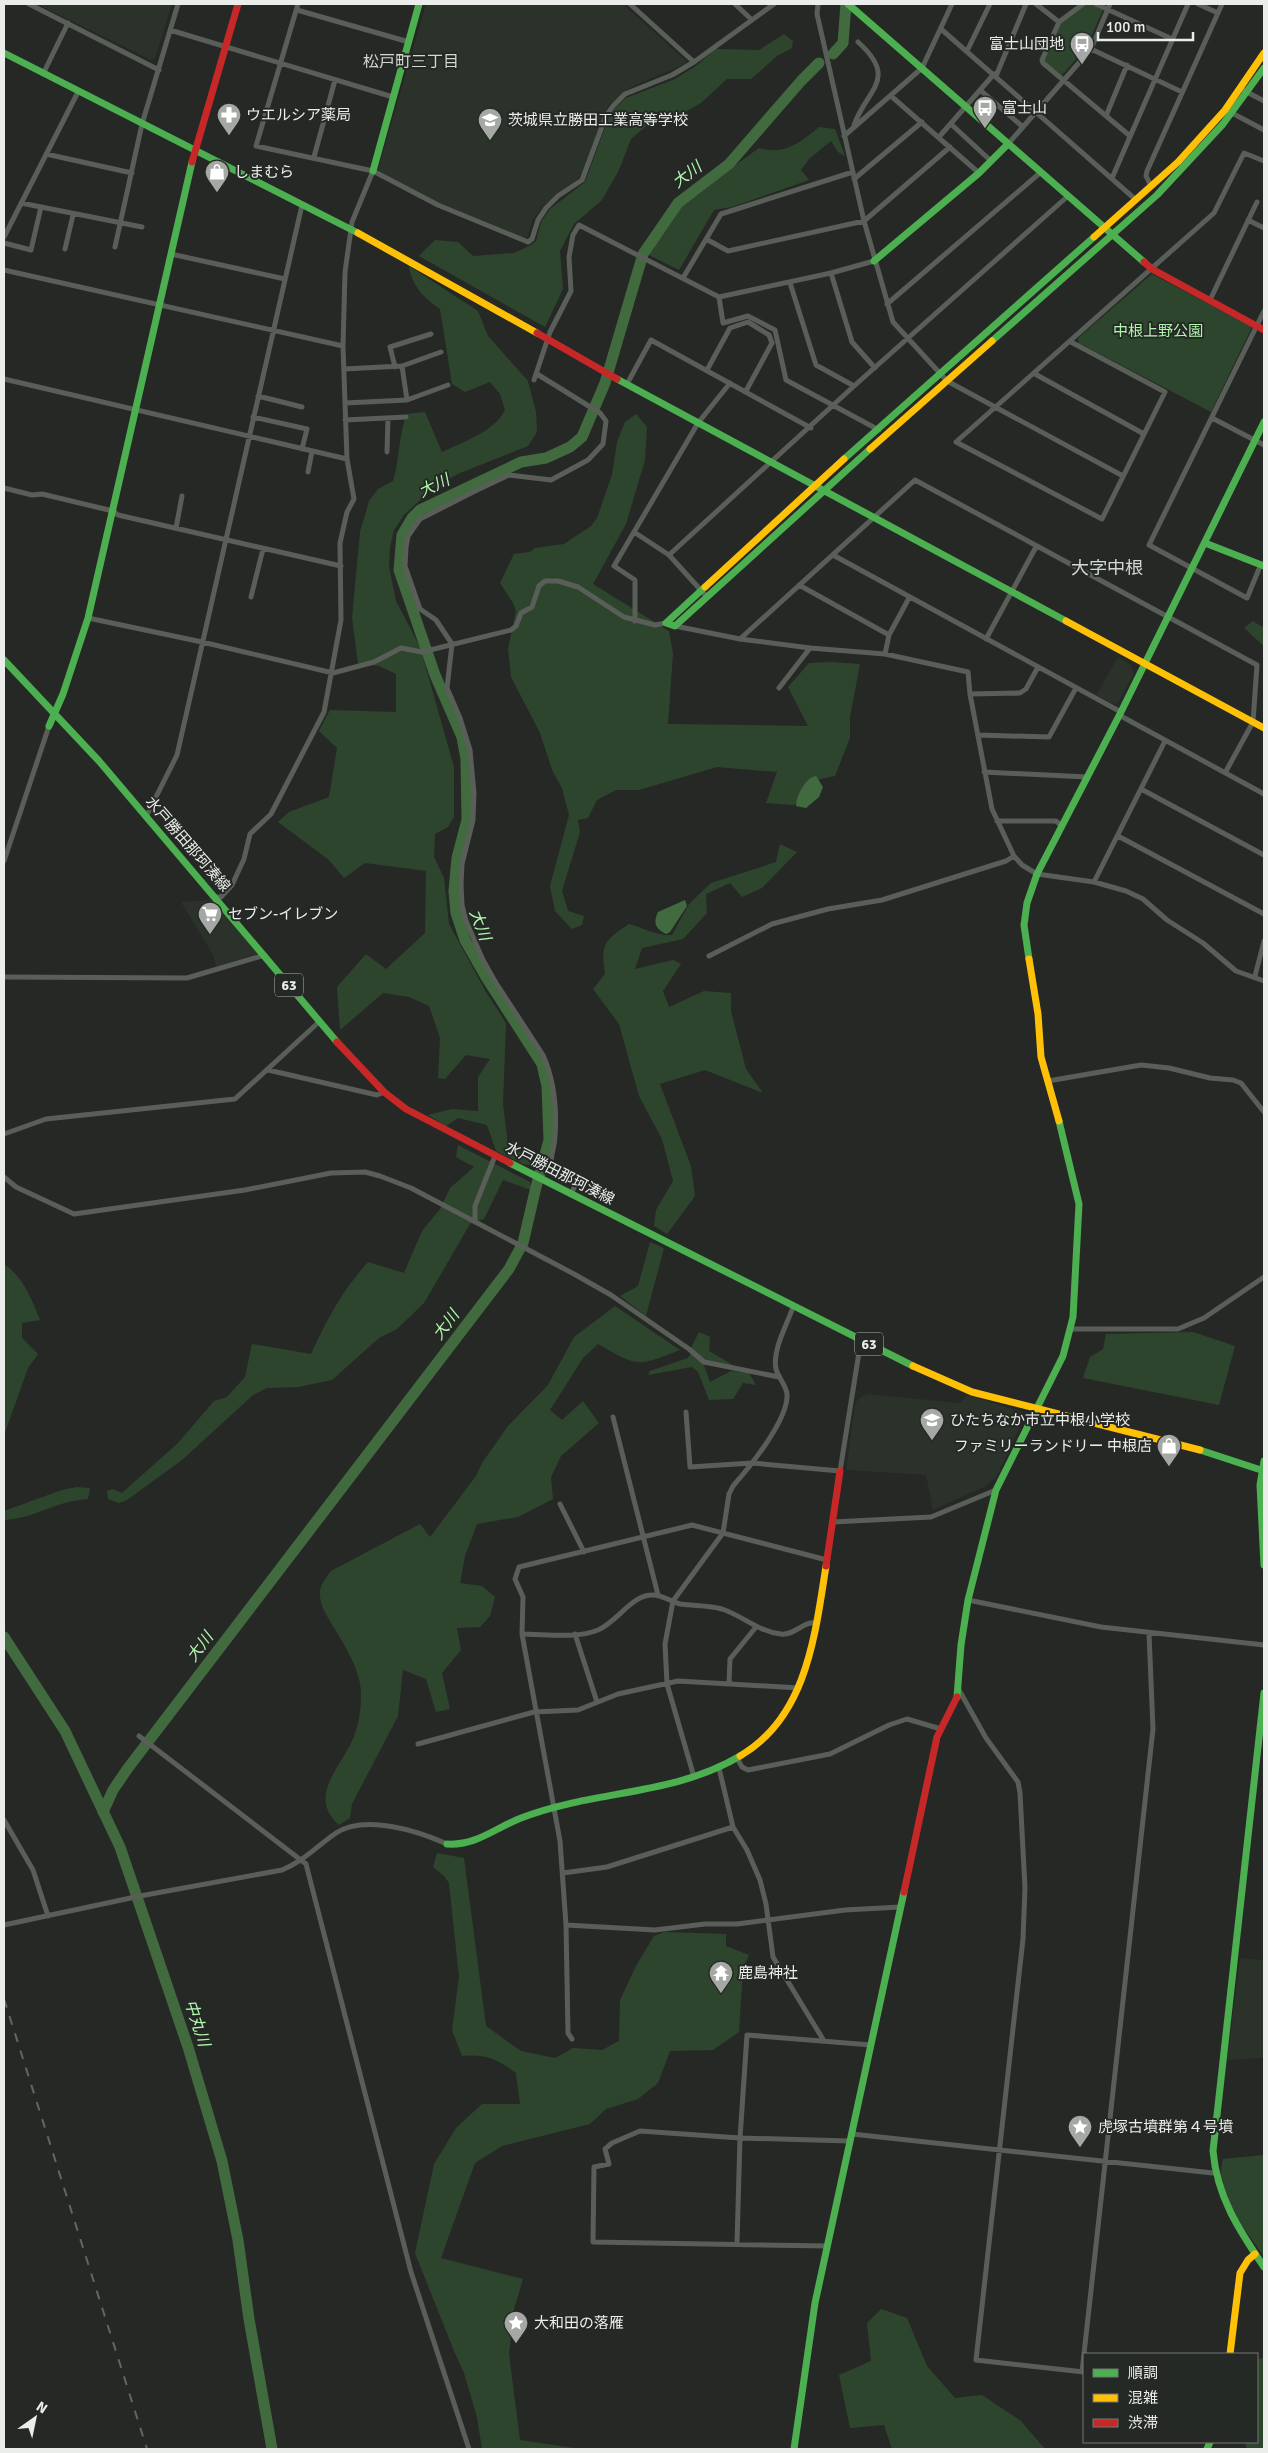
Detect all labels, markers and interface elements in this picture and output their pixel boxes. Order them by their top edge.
scale bar [1098,10,1193,42]
text: 100 m [1106,18,1146,36]
bus stop icon: 富士山団地 [1069,31,1095,65]
place label: 富士山団地 [989,35,1064,53]
district label: 松戸町三丁目 [363,52,459,72]
bus stop icon: 富士山 [972,95,998,129]
place label: 富士山 [1002,99,1047,117]
pharmacy icon: ウエルシア薬局 [216,102,242,136]
place label: ウエルシア薬局 [246,106,351,124]
school or university icon: 茨城県立勝田工業高等学校 [477,107,503,141]
place label: 茨城県立勝田工業高等学校 [508,111,688,129]
water label: 大川 [668,156,707,193]
shop icon: しまむら [204,159,230,193]
place label: しまむら [234,163,294,181]
park label: 中根上野公園 [1113,322,1203,340]
water label: 大川 [415,469,455,502]
district label: 大字中根 [1071,557,1143,579]
street label: 水戸勝田那珂湊線 [142,793,234,895]
supermarket icon: セブン-イレブン [197,901,223,935]
place label: セブン-イレブン [228,905,338,923]
water label: 大川 [465,906,496,945]
road number: 63 [275,974,303,996]
street label: 水戸勝田那珂湊線 [502,1138,618,1208]
water label: 大川 [428,1305,465,1344]
road number: 63 [855,1332,883,1356]
school or university icon: ひたちなか市立中根小学校 [919,1407,945,1441]
place label: ひたちなか市立中根小学校 [950,1411,1130,1429]
shop icon: ファミリーランドリー 中根店 [1156,1433,1182,1467]
place label: ファミリーランドリー 中根店 [954,1437,1152,1455]
water label: 大川 [182,1627,219,1666]
temple icon: 鹿島神社 [708,1960,734,1994]
place label: 鹿島神社 [738,1964,798,1982]
water label: 中丸川 [180,1997,215,2051]
place icon: 虎塚古墳群第４号墳 [1067,2114,1093,2148]
place label: 虎塚古墳群第４号墳 [1098,2118,1233,2136]
place icon: 大和田の落雁 [503,2310,529,2344]
place label: 大和田の落雁 [534,2314,624,2332]
legend [1083,2353,1258,2443]
text: 順調 [1128,2364,1158,2382]
text: 混雑 [1128,2389,1158,2407]
north arrow [10,2393,60,2443]
text: N [33,2398,51,2417]
text: 渋滞 [1128,2414,1158,2432]

